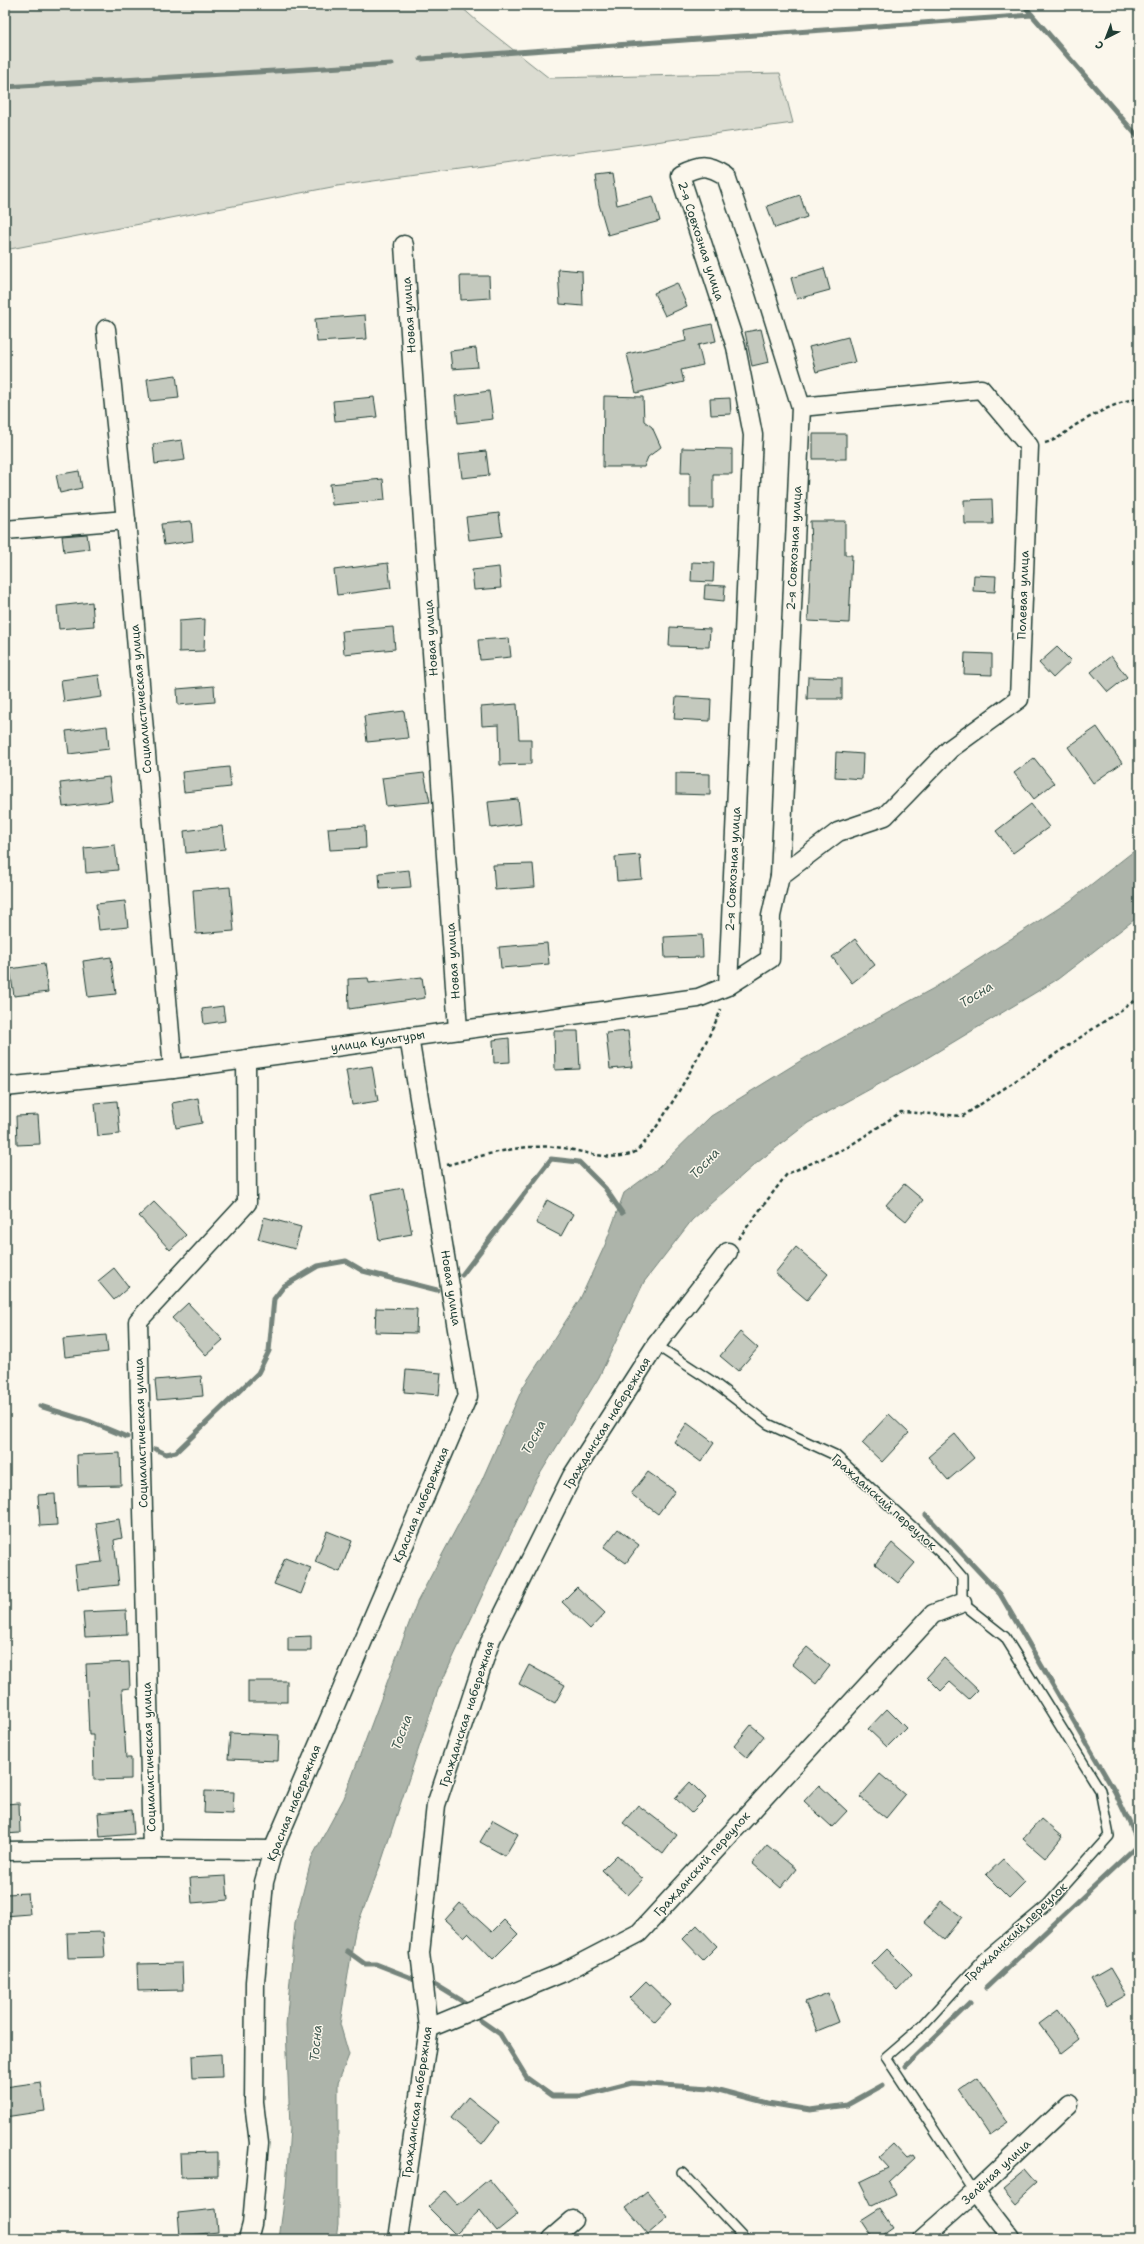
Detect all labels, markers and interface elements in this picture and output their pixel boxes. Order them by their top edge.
north arrow [1086,18,1126,58]
text: С [1092,37,1107,53]
street label: 2-я Совхозная улица [674,179,728,303]
street label: Новая улица [398,276,420,354]
street label: 2-я Совхозная улица [783,485,805,611]
street label: Полевая улица [1013,550,1033,640]
street label: Новая улица [420,599,442,677]
street label: Социалистическая улица [126,623,156,774]
street label: 2-я Совхозная улица [722,806,744,932]
street label: Новая улица [442,922,464,1000]
water label: Тосна [956,977,996,1011]
street label: улица Культуры [330,1026,426,1056]
water label: Тосна [686,1144,723,1183]
street label: Новая улица [437,1249,465,1328]
street label: Гражданская набережная [560,1354,654,1492]
street label: Социалистическая улица [130,1357,152,1508]
water label: Тосна [517,1417,550,1457]
street label: Красная набережная [389,1445,453,1565]
street label: Гражданский переулок [828,1450,940,1554]
street label: Гражданская набережная [436,1639,498,1789]
street label: Социалистическая улица [138,1681,160,1832]
water label: Тосна [387,1712,416,1752]
street label: Красная набережная [263,1742,325,1864]
street label: Гражданский переулок [650,1808,754,1920]
street label: Гражданский переулок [961,1878,1071,1985]
water label: Тосна [305,2024,326,2062]
street label: Гражданская набережная [398,2025,436,2179]
street label: Зелёная улица [958,2136,1034,2208]

